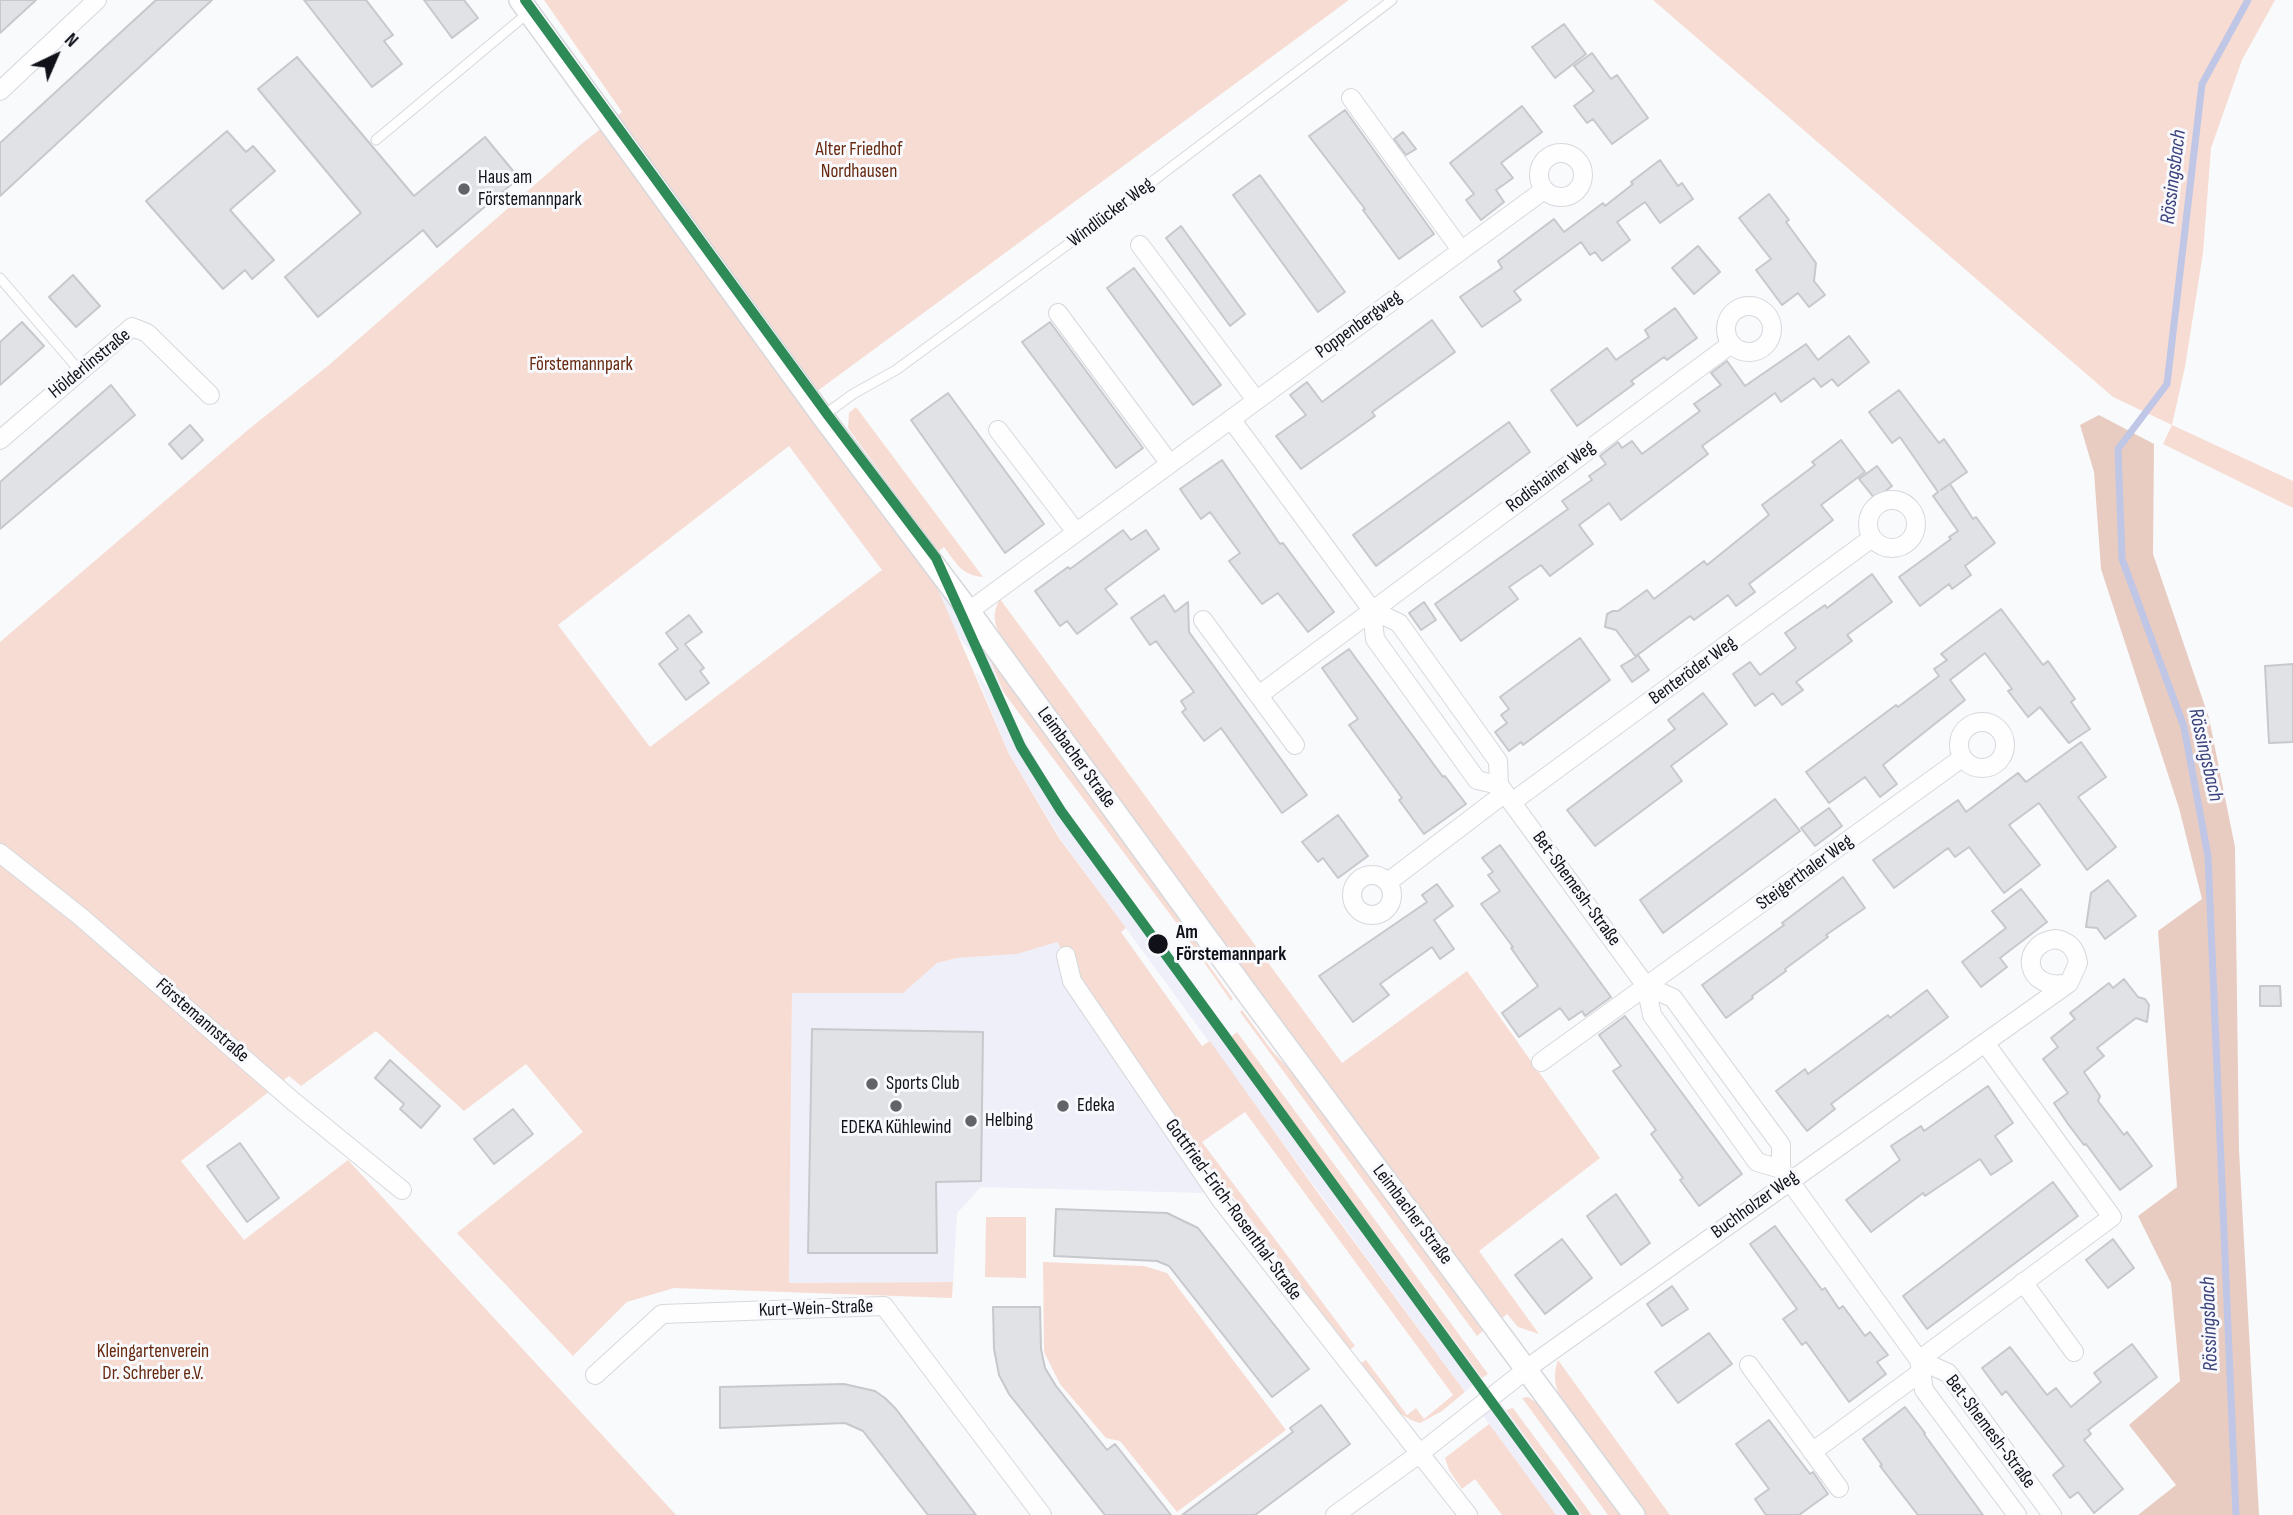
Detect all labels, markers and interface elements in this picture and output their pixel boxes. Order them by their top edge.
north arrow [21,21,91,91]
text: N [59,29,83,52]
water label: Rössingsbach [2156,128,2192,226]
park label: Alter Friedhof Nordhausen [816,139,902,183]
place label: Haus am Förstemannpark [478,167,582,211]
street label: Windlücker Weg [1064,173,1158,253]
marker: Haus am Förstemannpark [456,181,472,197]
street label: Poppenbergweg [1311,286,1407,364]
street label: Hölderlinstraße [45,324,135,404]
park label: Förstemannpark [529,354,633,376]
street label: Rodishainer Weg [1502,436,1600,518]
street label: Benteröder Weg [1645,632,1741,710]
street label: Leimbacher Straße [1032,703,1120,813]
water label: Rössingsbach [2182,706,2228,804]
street label: Bet-Shemesh-Straße [1527,827,1625,951]
street label: Steigerthaler Weg [1752,830,1858,916]
place label: Am Förstemannpark [1176,922,1286,966]
marker: Am Förstemannpark [1146,932,1170,956]
street label: Förstemannstraße [151,974,253,1068]
place label: Sports Club [886,1073,960,1095]
marker: Sports Club [864,1076,880,1092]
place label: Edeka [1077,1095,1115,1117]
marker: EDEKA Kühlewind [888,1098,904,1114]
marker: Edeka [1055,1098,1071,1114]
place label: Helbing [985,1110,1033,1132]
marker: Helbing [963,1113,979,1129]
street label: Gottfried-Erich-Rosenthal-Straße [1160,1115,1306,1305]
place label: EDEKA Kühlewind [841,1117,951,1139]
street label: Leimbacher Straße [1367,1161,1457,1269]
street label: Buchholzer Weg [1707,1166,1803,1244]
water label: Rössingsbach [2196,1276,2224,1372]
street label: Kurt-Wein-Straße [758,1296,874,1322]
park label: Kleingartenverein Dr. Schreber e.V. [97,1341,209,1385]
street label: Bet-Shemesh-Straße [1940,1371,2040,1493]

